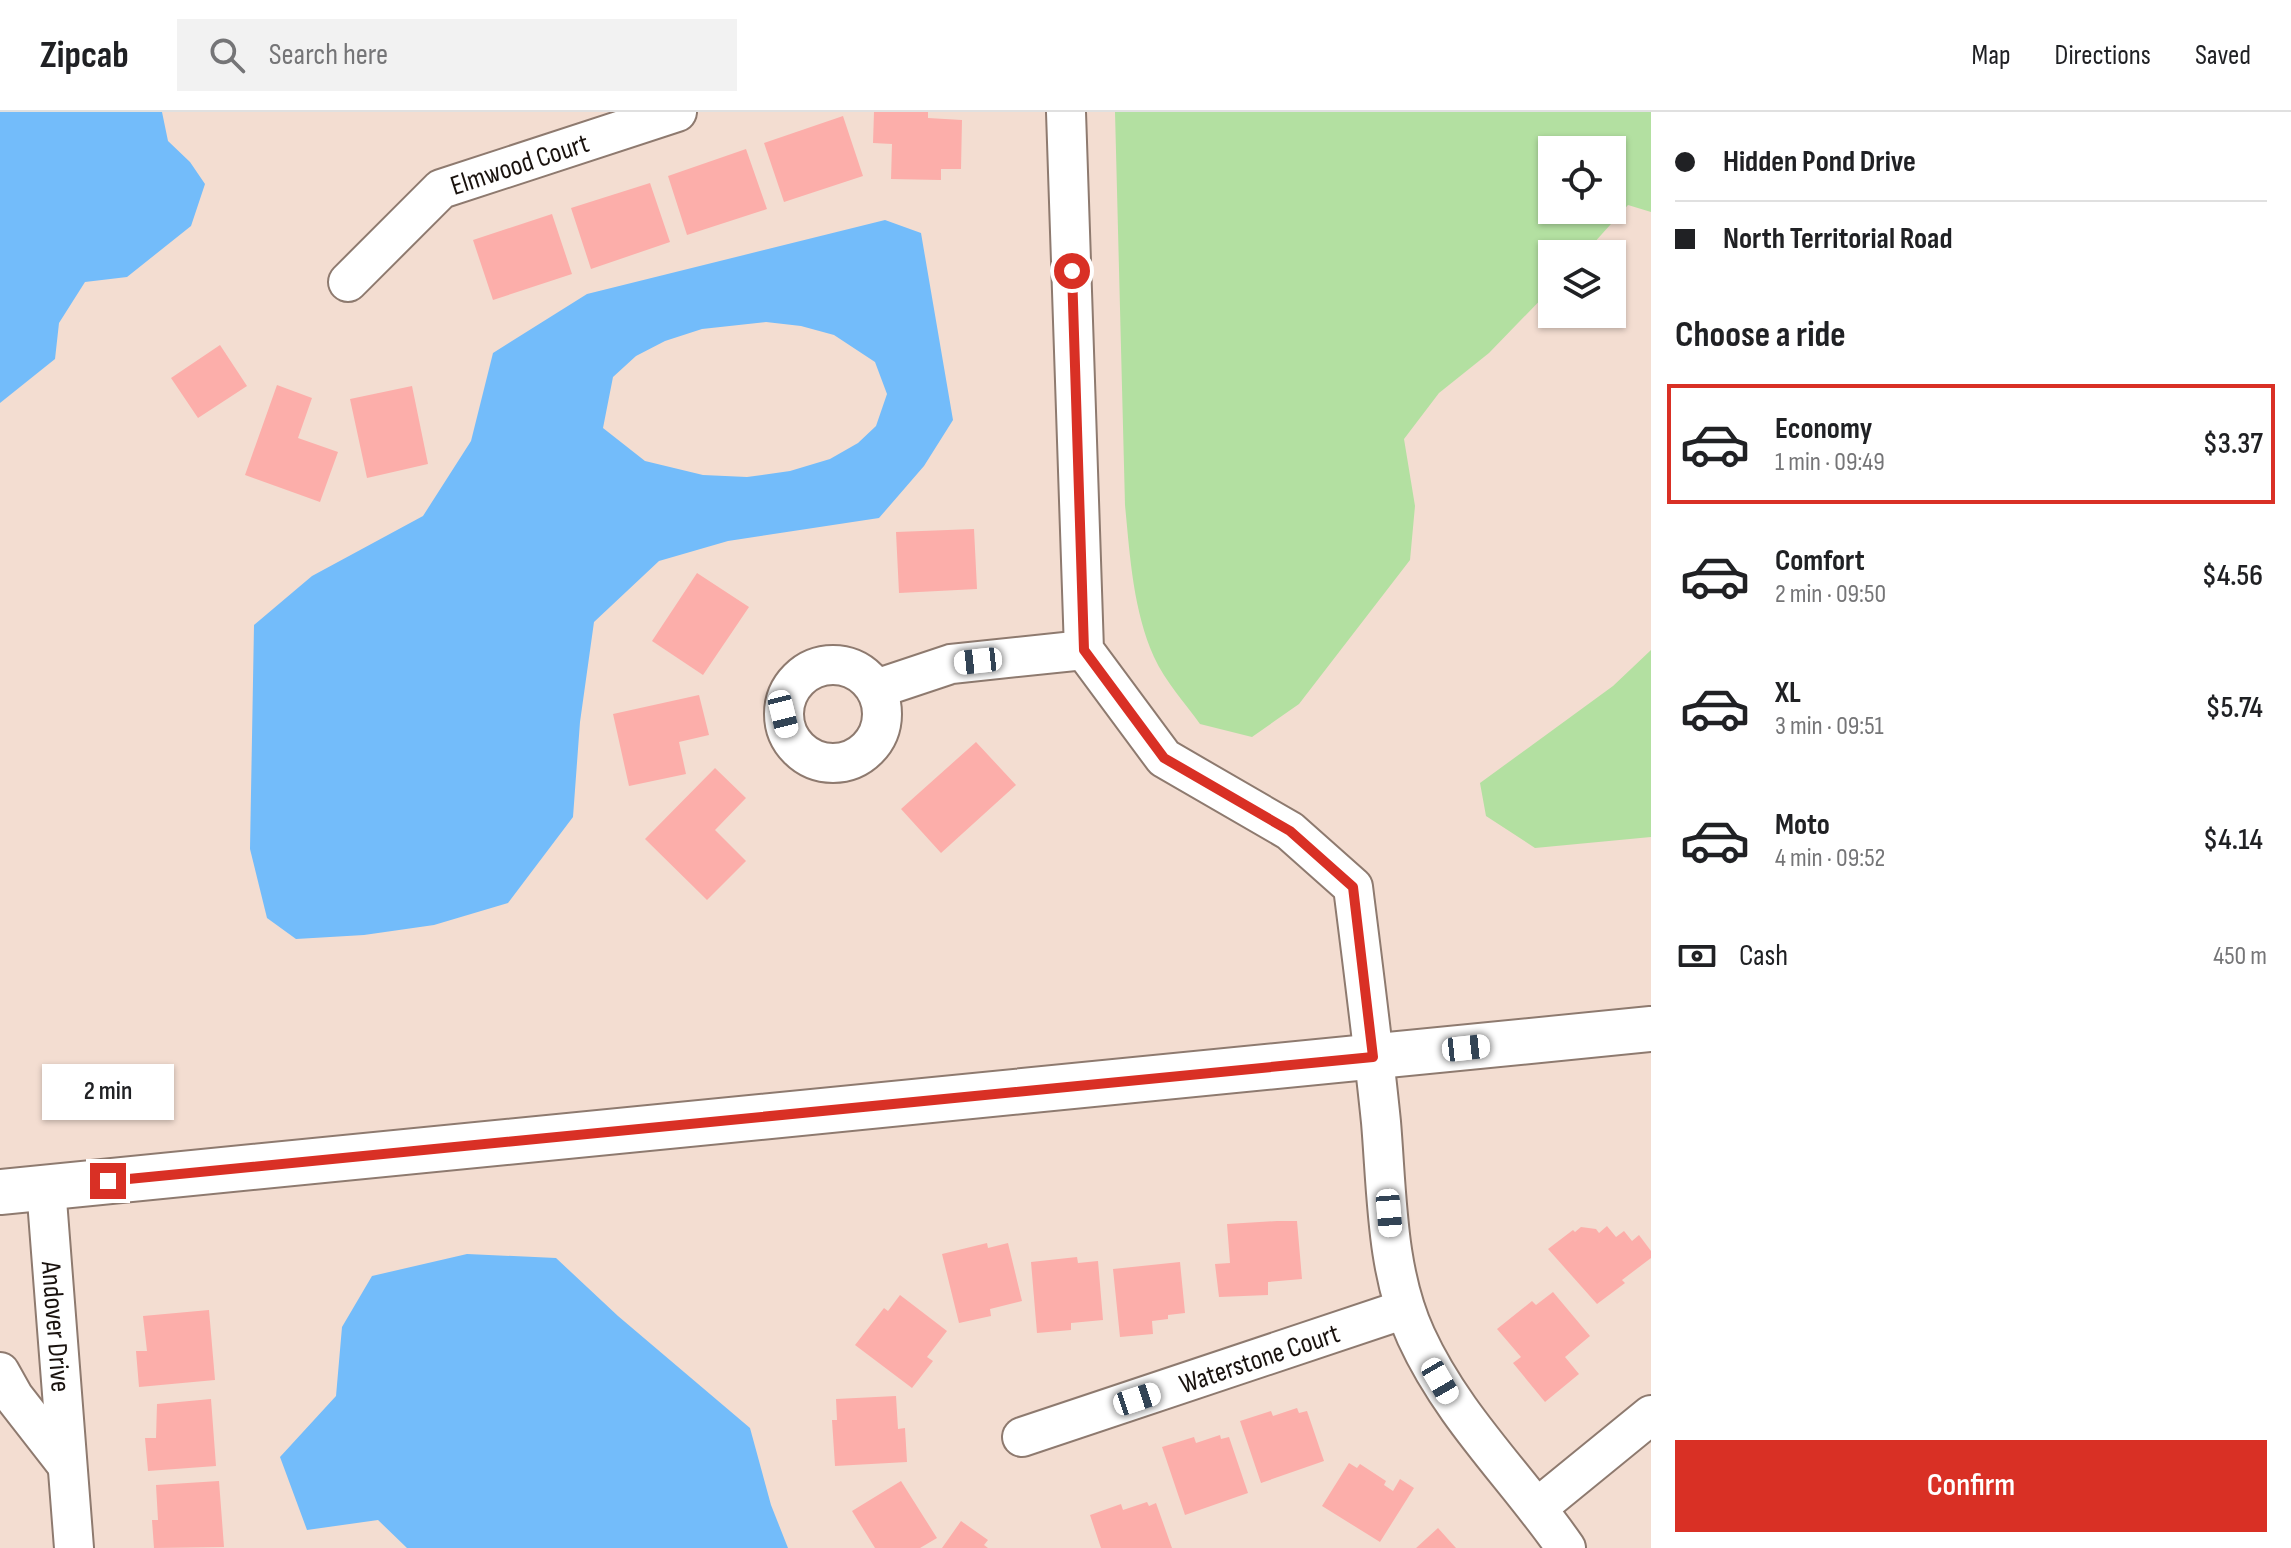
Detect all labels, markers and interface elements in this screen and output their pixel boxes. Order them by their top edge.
search box [177,19,737,91]
text: Zipcab [40,33,129,78]
icon: search [205,33,249,77]
text: Search here [269,37,388,73]
text: Map [1972,39,2011,72]
text: Directions [2055,39,2151,72]
text: Saved [2195,39,2251,72]
street label: Elmwood Court [447,127,593,203]
map controls [1538,136,1626,328]
button: locate [1538,136,1626,224]
text: Hidden Pond Drive [1723,144,1916,180]
text: North Territorial Road [1723,221,1952,257]
button: layers [1538,240,1626,328]
route start [1054,253,1090,289]
text: Choose a ride [1675,314,1846,357]
icon: car [1679,408,1751,480]
text: Economy [1775,411,1872,447]
text: $3.37 [2203,426,2263,462]
text: 1 min · 09:49 [1775,447,1885,478]
icon: car [1679,540,1751,612]
text: Comfort [1775,543,1865,579]
text: $4.56 [2202,558,2263,594]
text: 2 min · 09:50 [1775,579,1886,610]
car [953,647,1003,675]
icon: car [1679,672,1751,744]
text: XL [1775,675,1801,711]
car [766,688,800,740]
text: $5.74 [2206,690,2263,726]
text: 3 min · 09:51 [1775,711,1884,742]
icon: car [1679,804,1751,876]
text: Moto [1775,807,1830,843]
text: $4.14 [2203,822,2263,858]
text: 4 min · 09:52 [1775,843,1885,874]
icon: cash [1675,934,1719,978]
text: Cash [1739,938,1788,974]
text: 450 m [2213,941,2267,972]
car [1441,1034,1491,1062]
callout: 2 min [42,1065,174,1121]
text: 2 min [84,1076,132,1107]
route end [90,1163,126,1199]
car [1375,1188,1403,1238]
street label: Andover Drive [34,1259,77,1393]
street label: Waterstone Court [1175,1317,1344,1401]
car [1418,1354,1462,1408]
car [1110,1380,1164,1418]
button: Confirm [1675,1440,2267,1532]

